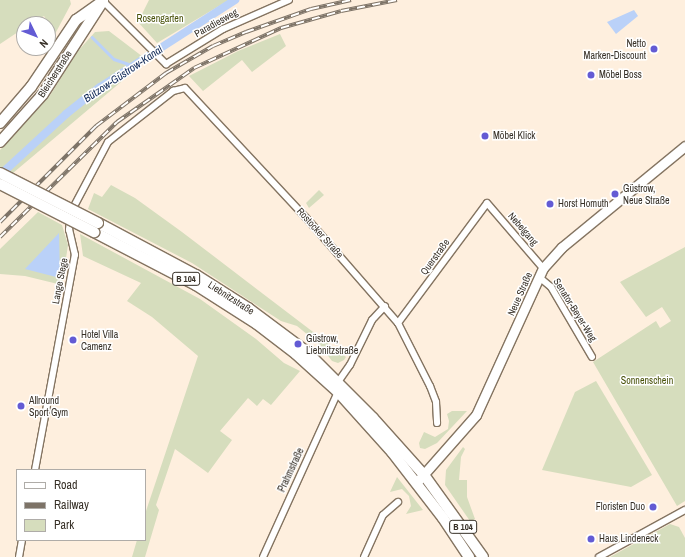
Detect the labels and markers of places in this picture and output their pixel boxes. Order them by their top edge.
place label: Netto Marken-Discount [584,37,646,60]
marker: Netto Marken-Discount [649,44,659,54]
place label: Möbel Boss [599,69,642,81]
marker: Möbel Boss [586,70,596,80]
place label: Möbel Klick [493,130,535,142]
marker: Möbel Klick [480,131,490,141]
place label: Güstrow, Neue Straße [623,182,669,206]
marker: Güstrow, Neue Straße [610,189,620,199]
place label: Horst Homuth [558,198,609,210]
marker: Horst Homuth [545,199,555,209]
place label: Hotel Villa Camenz [81,328,118,352]
place label: Güstrow, Liebnitzstraße [306,332,358,356]
marker: Hotel Villa Camenz [68,335,78,345]
marker: Güstrow, Liebnitzstraße [293,339,303,349]
place label: Allround Sport Gym [29,394,68,418]
marker: Allround Sport Gym [16,401,26,411]
place label: Floristen Duo [596,501,645,513]
marker: Floristen Duo [648,502,658,512]
place label: Haus Lindeneck [599,533,658,545]
marker: Haus Lindeneck [586,534,596,544]

